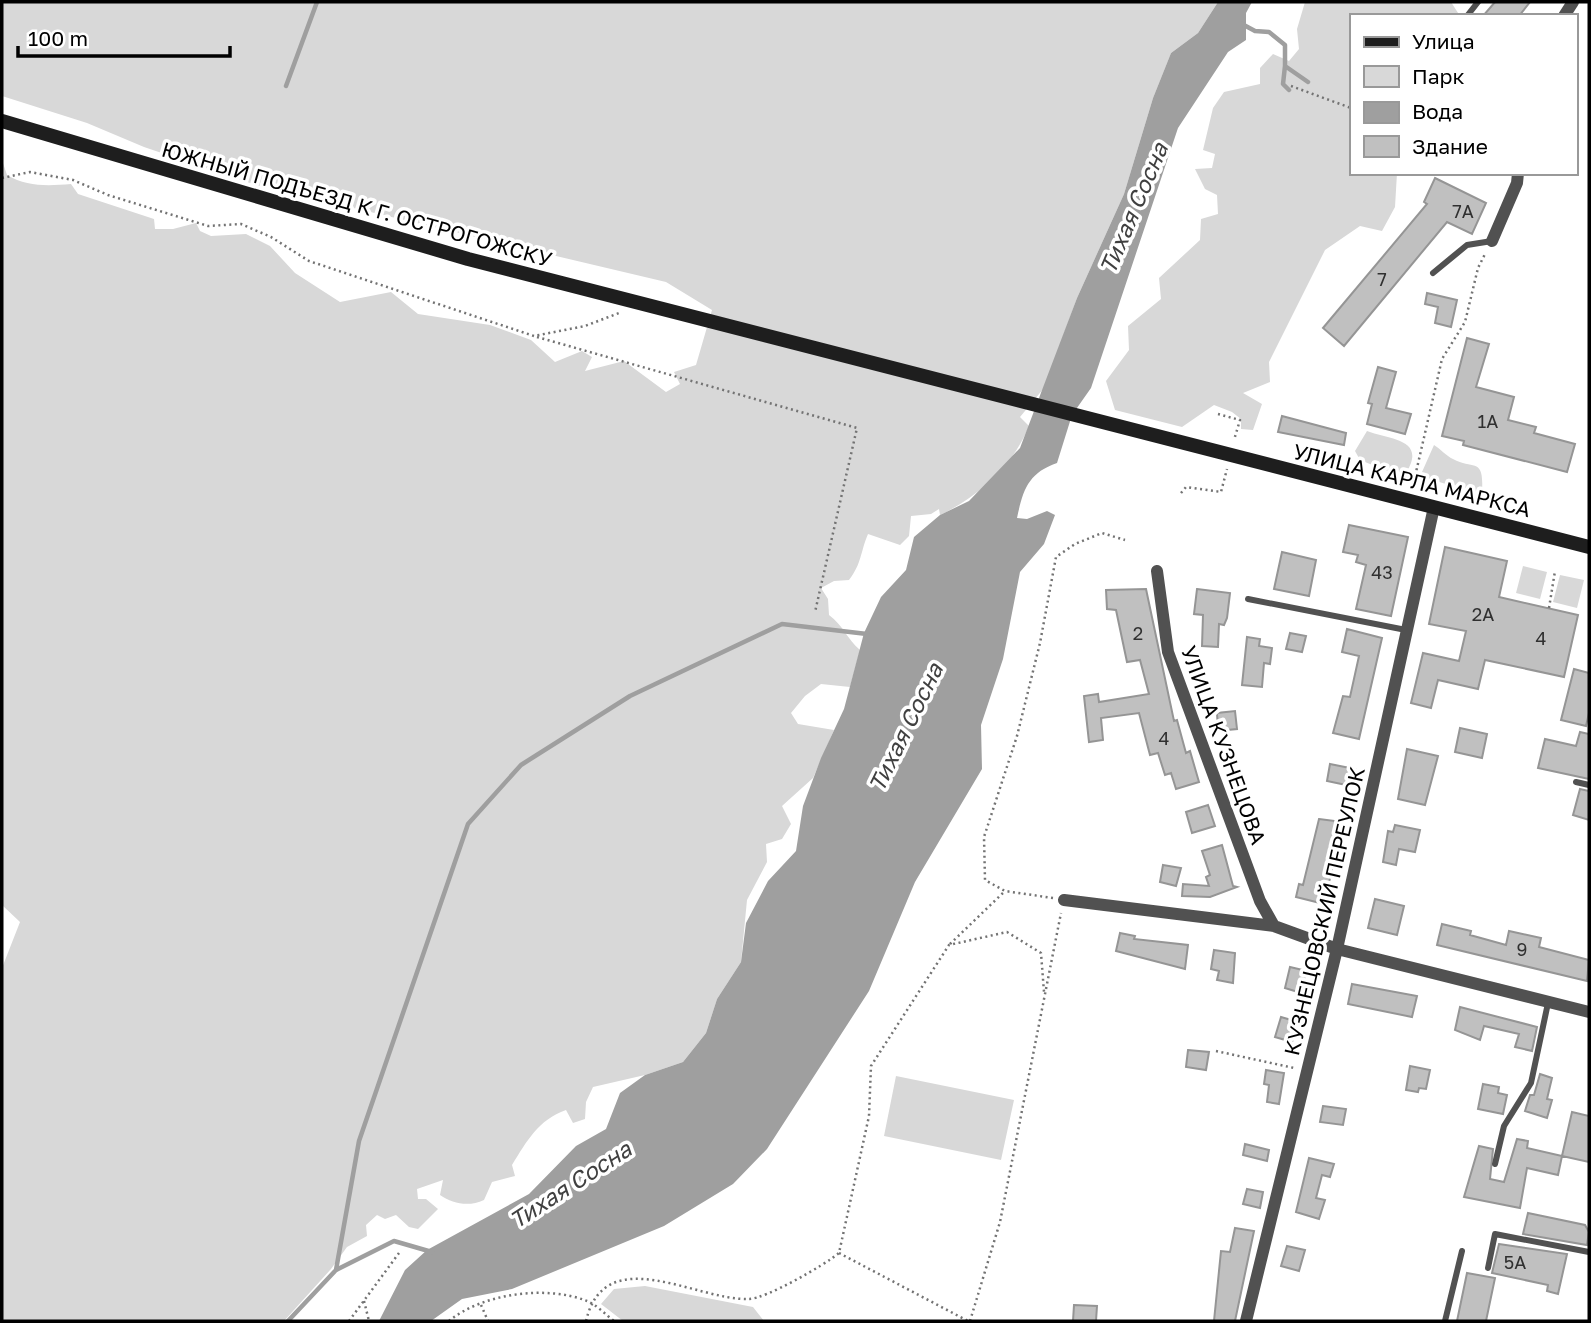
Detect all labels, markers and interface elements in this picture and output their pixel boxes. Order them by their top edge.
scale bar [18,14,229,58]
legend [1350,14,1577,175]
text: 100 m [28,25,88,51]
text: Улица [1412,28,1475,54]
text: Парк [1412,63,1465,89]
text: Вода [1412,98,1463,124]
text: Здание [1412,133,1488,159]
street label: ЮЖНЫЙ ПОДЪЕЗД К Г. ОСТРОГОЖСКУ [159,136,555,272]
water label: Тихая Сосна [1093,137,1174,278]
house number: 7А [1452,200,1474,222]
house number: 7 [1377,268,1387,290]
house number: 1А [1478,410,1498,432]
street label: УЛИЦА КАРЛА МАРКСА [1290,438,1534,522]
house number: 43 [1371,561,1393,583]
house number: 2А [1472,603,1494,625]
house number: 2 [1133,622,1143,644]
house number: 4 [1536,627,1547,649]
street label: УЛИЦА КУЗНЕЦОВА [1176,642,1272,848]
water label: Тихая Сосна [862,657,949,796]
house number: 4 [1159,727,1170,749]
street label: КУЗНЕЦОВСКИЙ ПЕРЕУЛОК [1278,764,1370,1058]
house number: 9 [1517,938,1527,960]
water label: Тихая Сосна [504,1134,637,1234]
house number: 5А [1504,1251,1526,1273]

